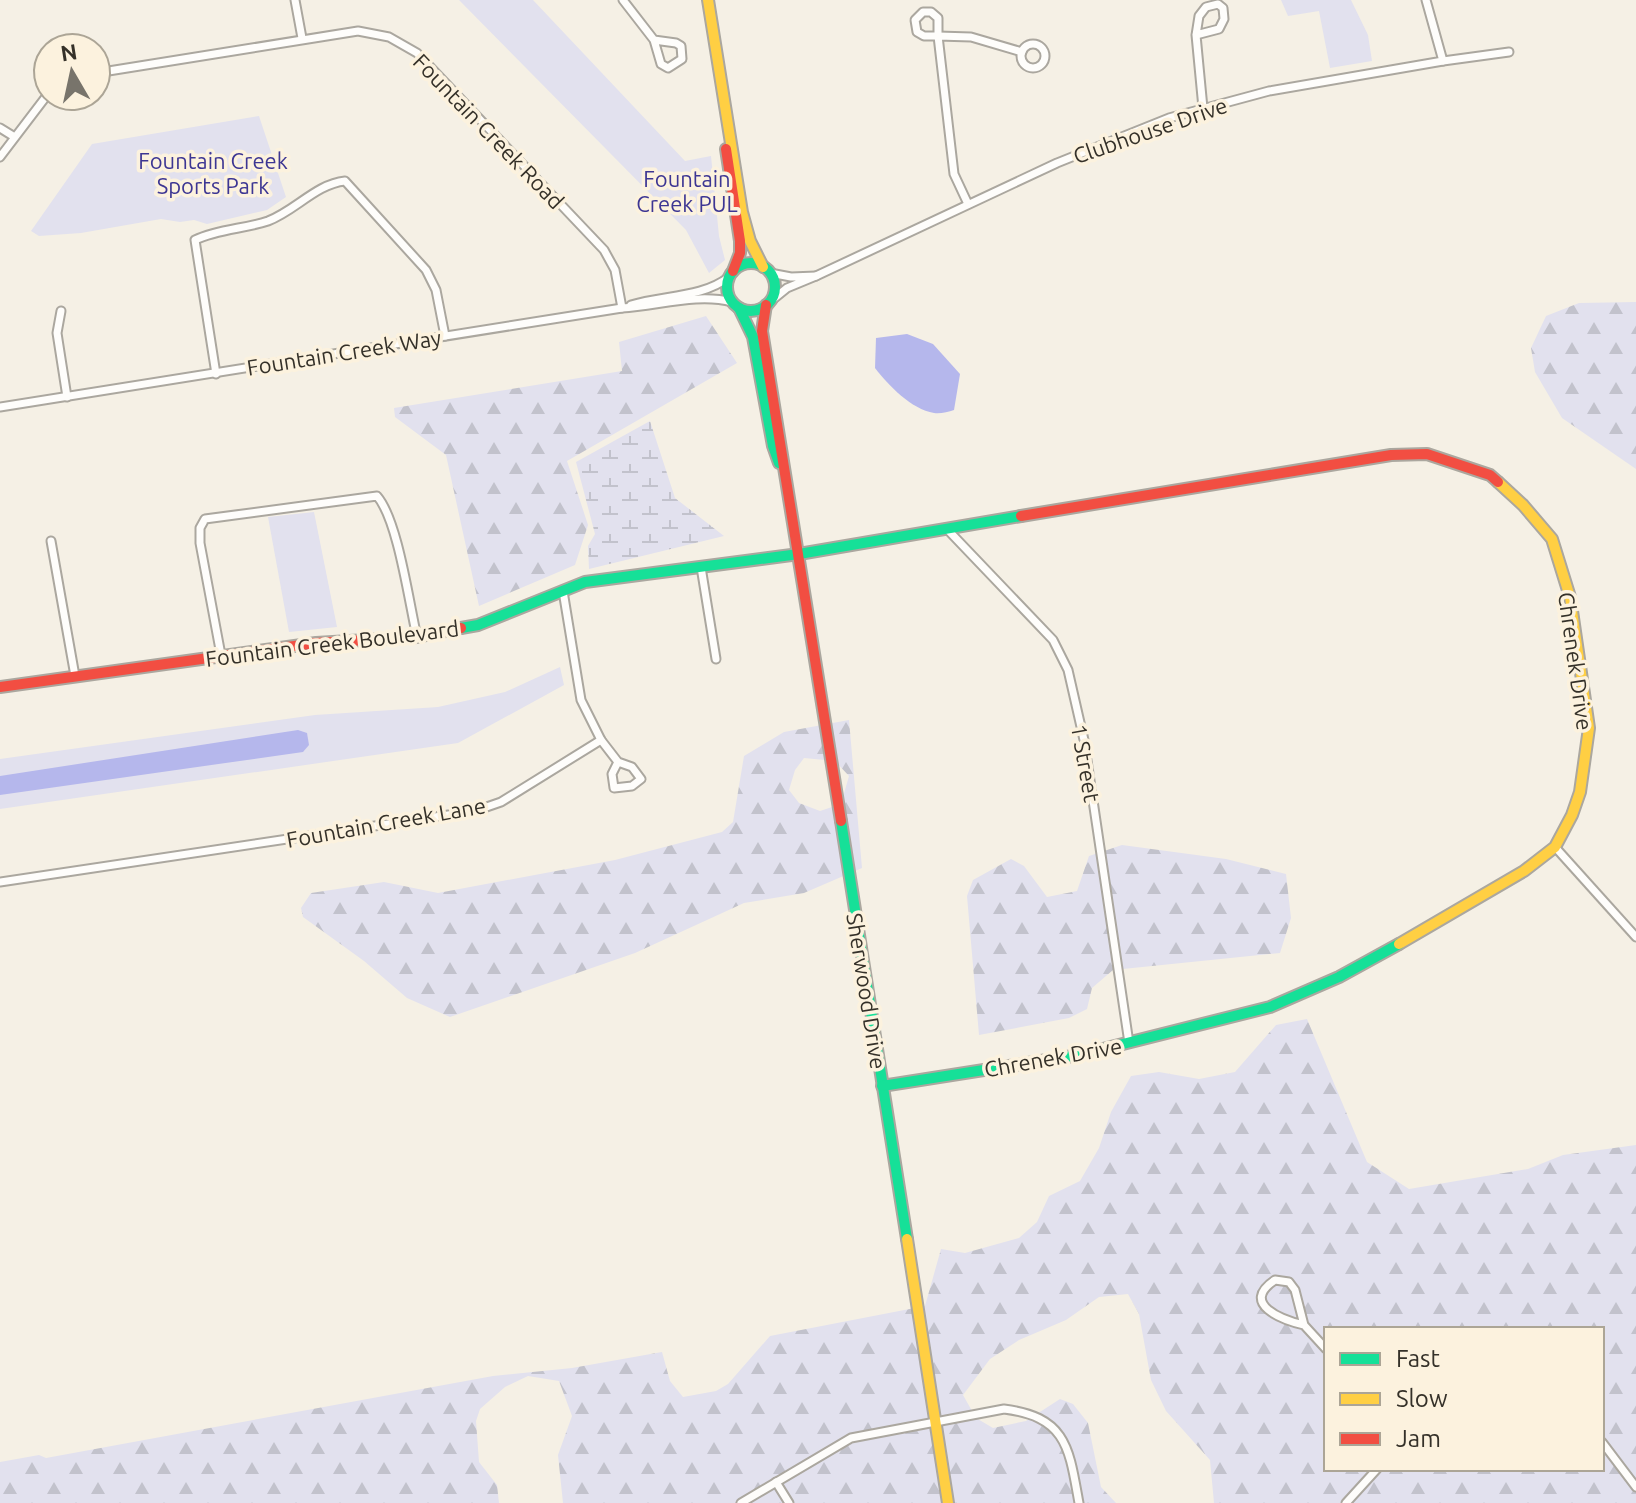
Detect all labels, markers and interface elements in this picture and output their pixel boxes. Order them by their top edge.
north arrow [32,32,112,112]
text: N [59,38,79,65]
street label: Fountain Creek Road [409,48,569,214]
street label: Clubhouse Drive [1070,92,1230,168]
park label: Fountain Creek Sports Park [138,148,288,198]
park label: Fountain Creek PUL [636,166,738,216]
street label: Fountain Creek Way [245,324,443,380]
street label: Chrenek Drive [1554,590,1598,732]
street label: Fountain Creek Boulevard [204,615,460,671]
street label: 1 Street [1067,722,1105,804]
street label: Fountain Creek Lane [284,792,488,852]
street label: Sherwood Drive [842,911,892,1071]
street label: Chrenek Drive [982,1033,1124,1081]
legend [1324,1327,1604,1471]
text: Fast [1396,1345,1440,1372]
text: Slow [1396,1385,1448,1412]
text: Jam [1396,1425,1441,1452]

